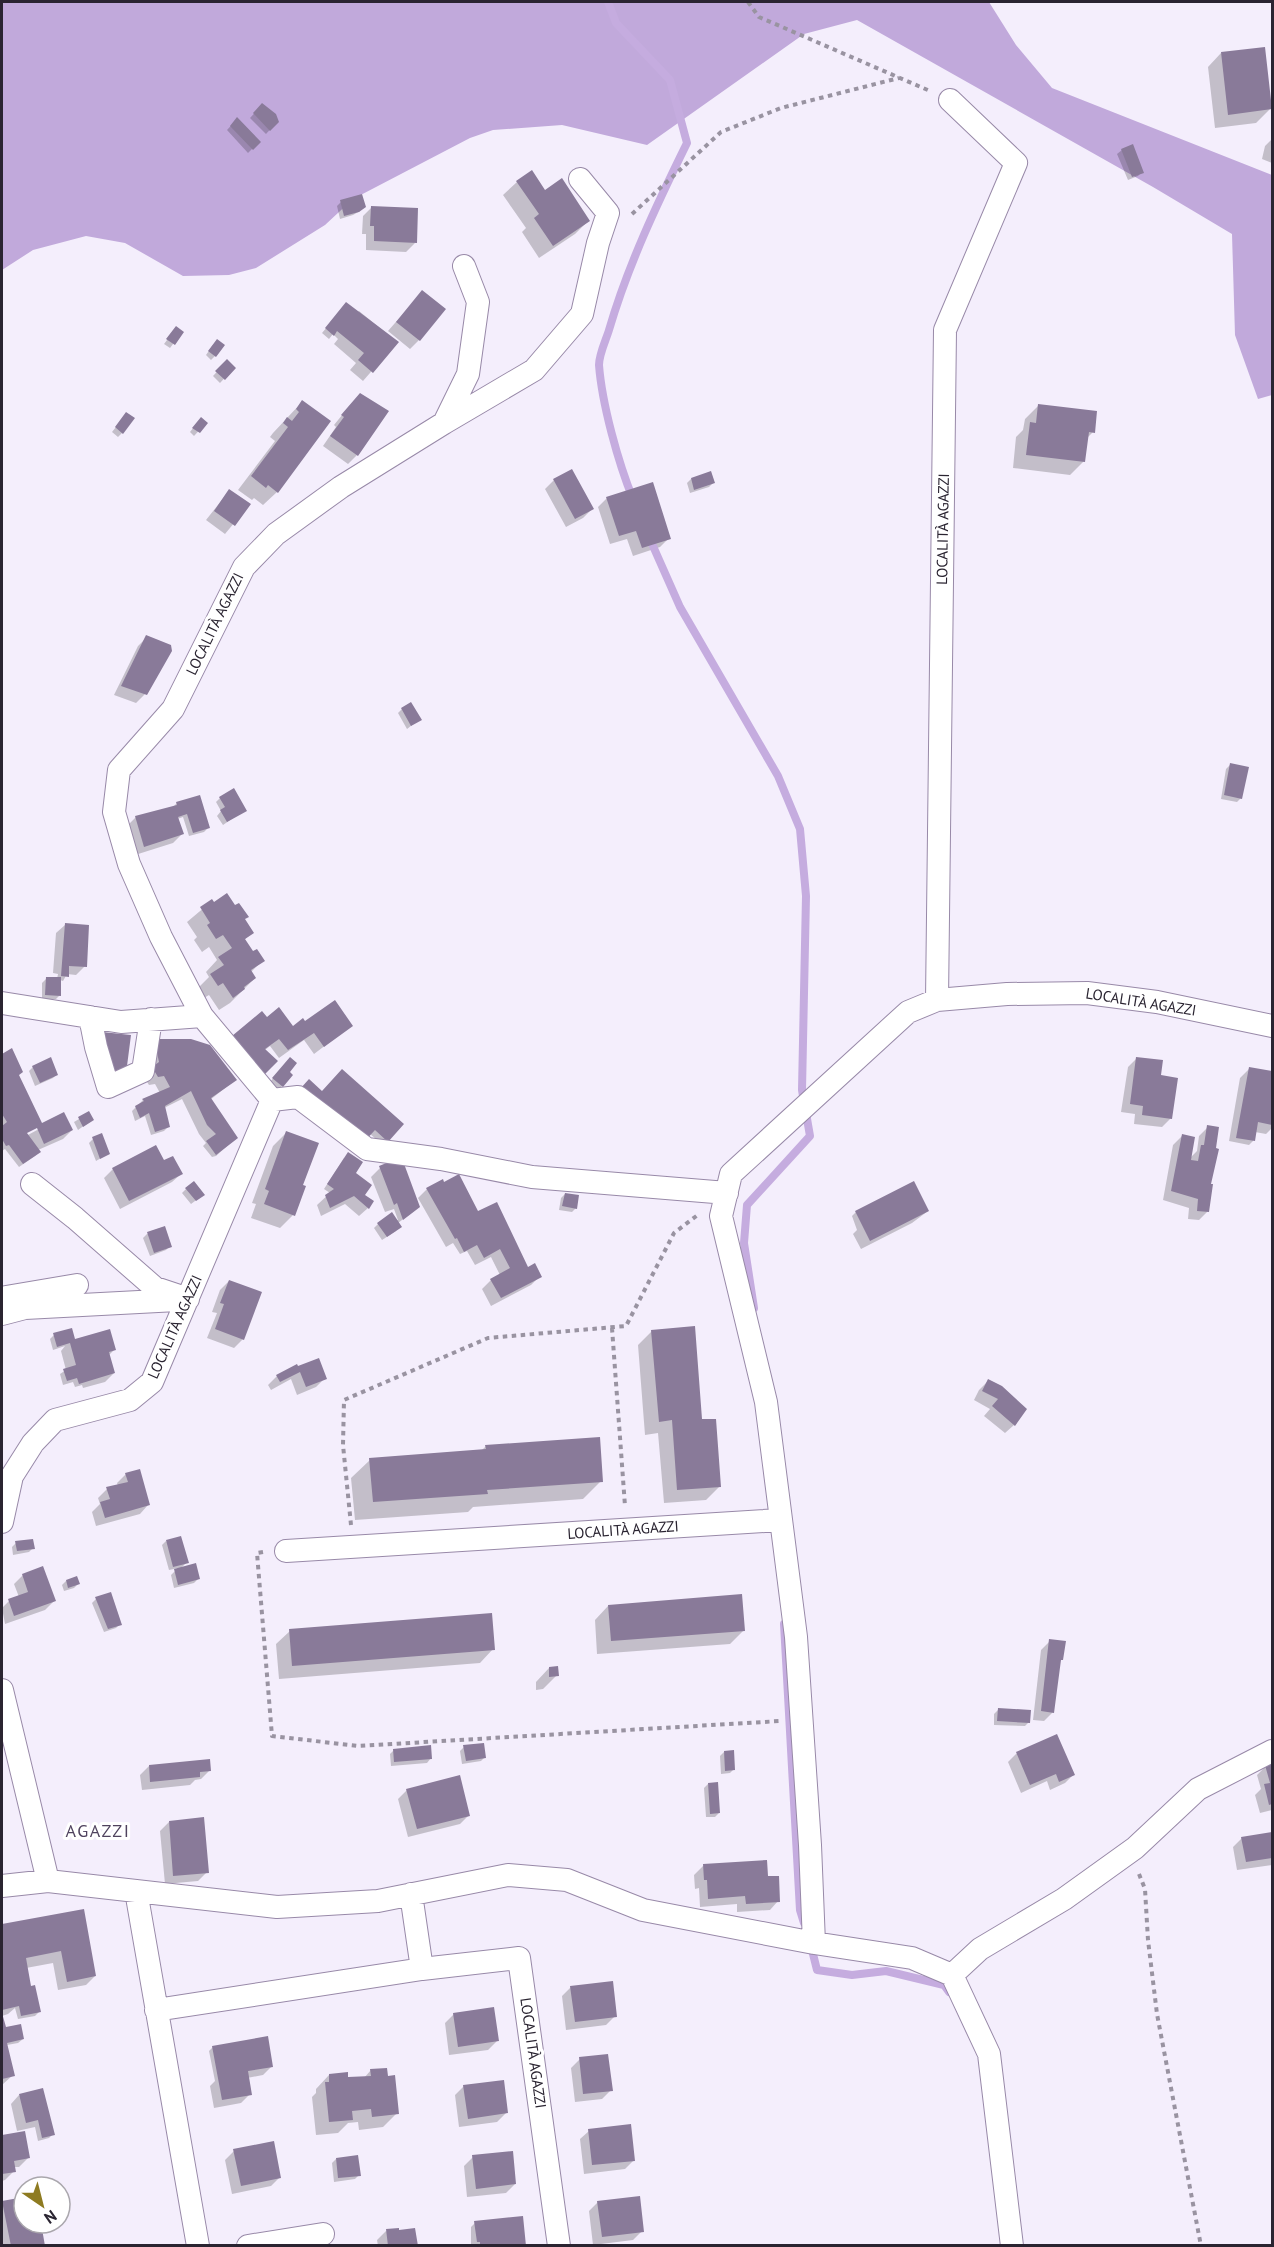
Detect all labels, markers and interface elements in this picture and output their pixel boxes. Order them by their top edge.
street label: LOCALITÀ AGAZZI [932,473,953,585]
street label: LOCALITÀ AGAZZI [182,569,248,678]
street label: LOCALITÀ AGAZZI [1084,983,1198,1020]
street label: LOCALITÀ AGAZZI [143,1272,206,1382]
street label: LOCALITÀ AGAZZI [567,1516,679,1543]
district label: AGAZZI [66,1819,130,1842]
street label: LOCALITÀ AGAZZI [516,1996,551,2110]
north arrow [12,2175,72,2235]
text: N [41,2206,61,2228]

